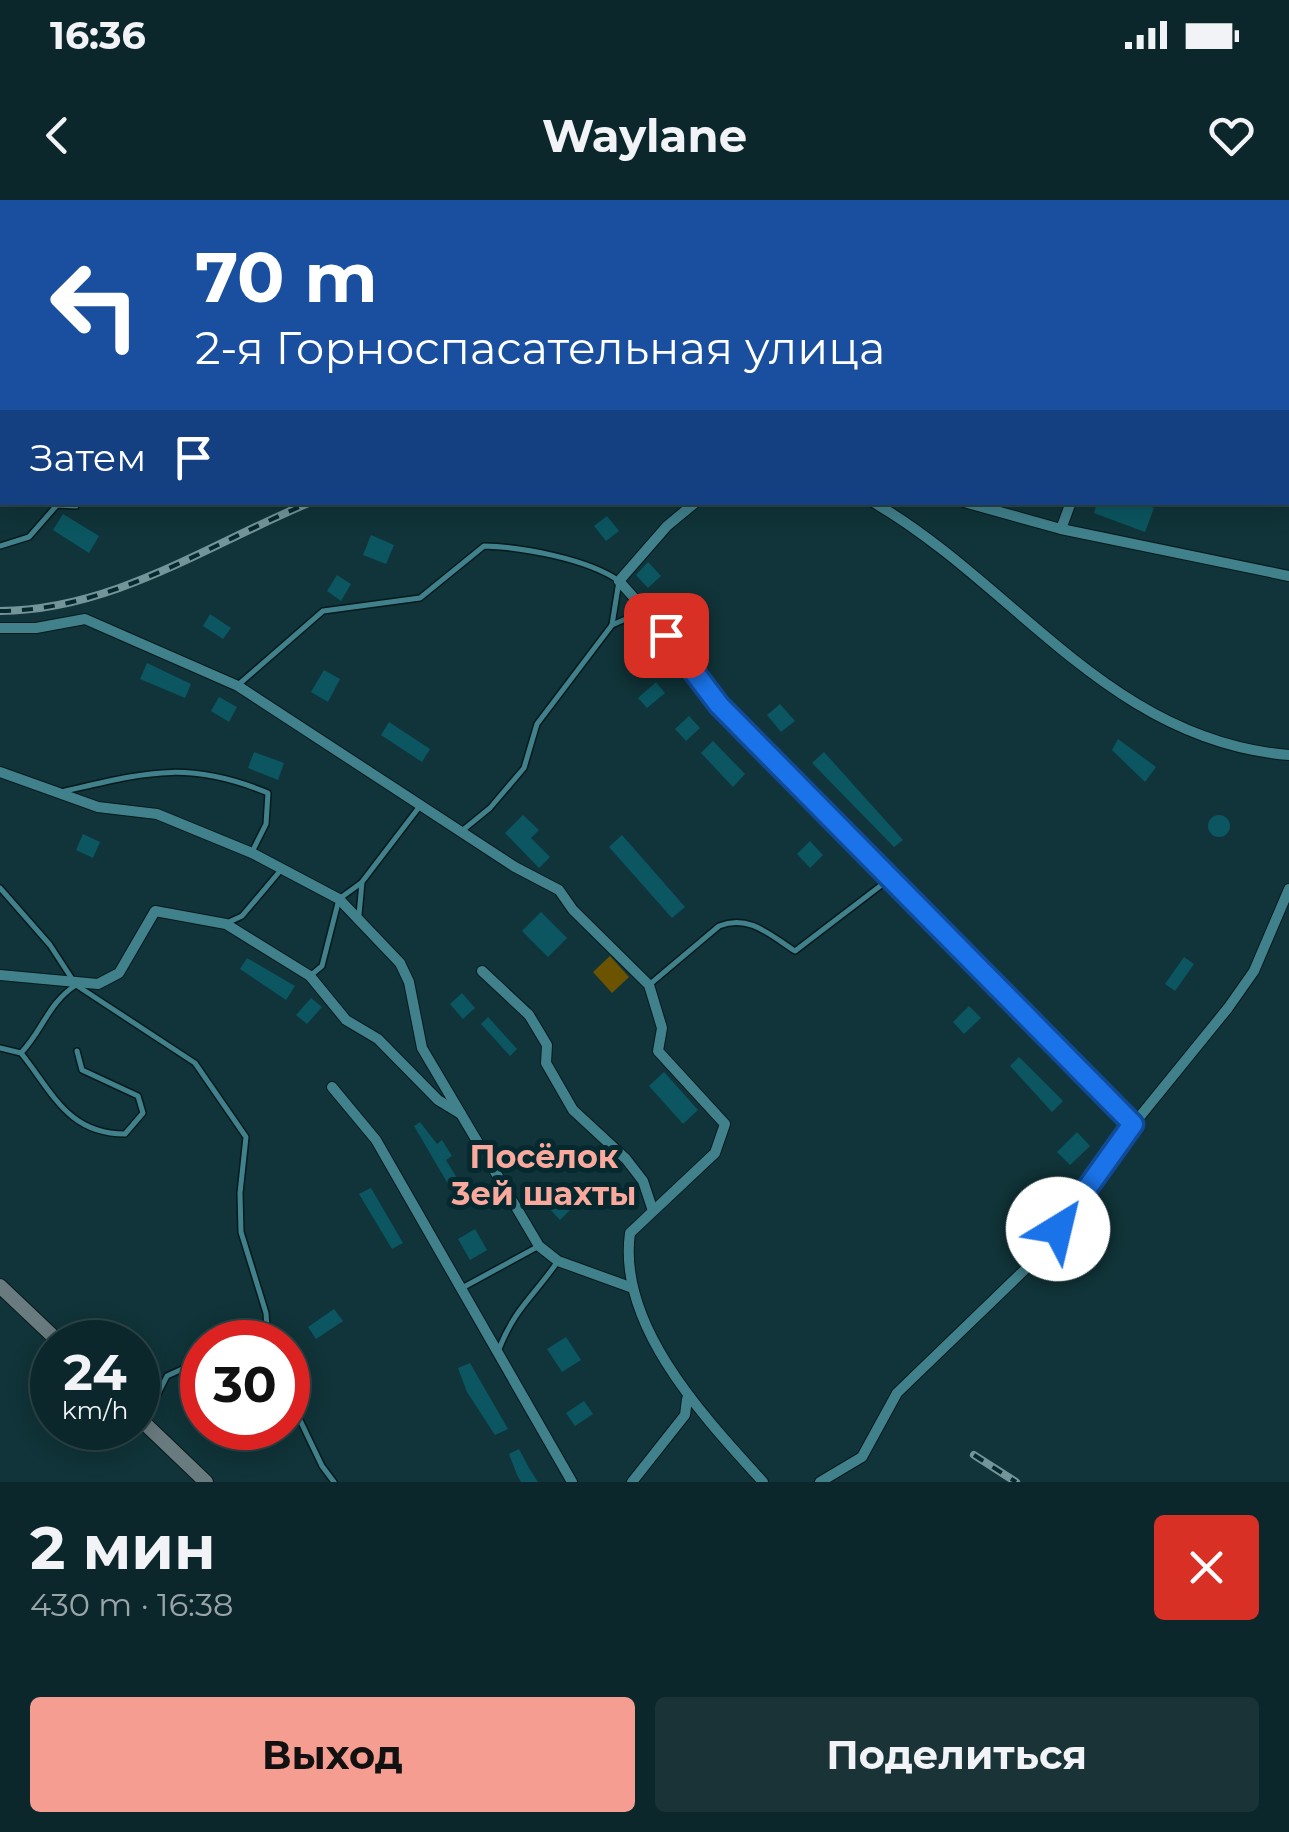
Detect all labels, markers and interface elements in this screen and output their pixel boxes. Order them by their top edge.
text: 16:36 [50,12,146,59]
icon: back [30,108,85,163]
text: Waylane [542,108,747,163]
icon: heart [1204,108,1259,163]
text: 70 m [195,234,378,320]
icon: left [30,240,160,370]
text: 2-я Горноспасательная улица [195,320,885,375]
icon: arrive [166,430,221,485]
text: Затем [30,434,146,481]
pin [624,593,709,678]
icon: arrive [639,608,694,663]
district label: Посёлок 3ей шахты [450,1137,637,1213]
position arrow [1006,1177,1110,1281]
speed limit sign: 30 [180,1320,310,1450]
text: 24 [63,1342,127,1403]
text: km/h [62,1395,128,1425]
text: 2 мин [30,1511,216,1584]
button: close [1154,1515,1259,1620]
text: 430 m · 16:38 [30,1585,233,1624]
button: Выход [30,1697,635,1812]
button: Поделиться [655,1697,1259,1812]

